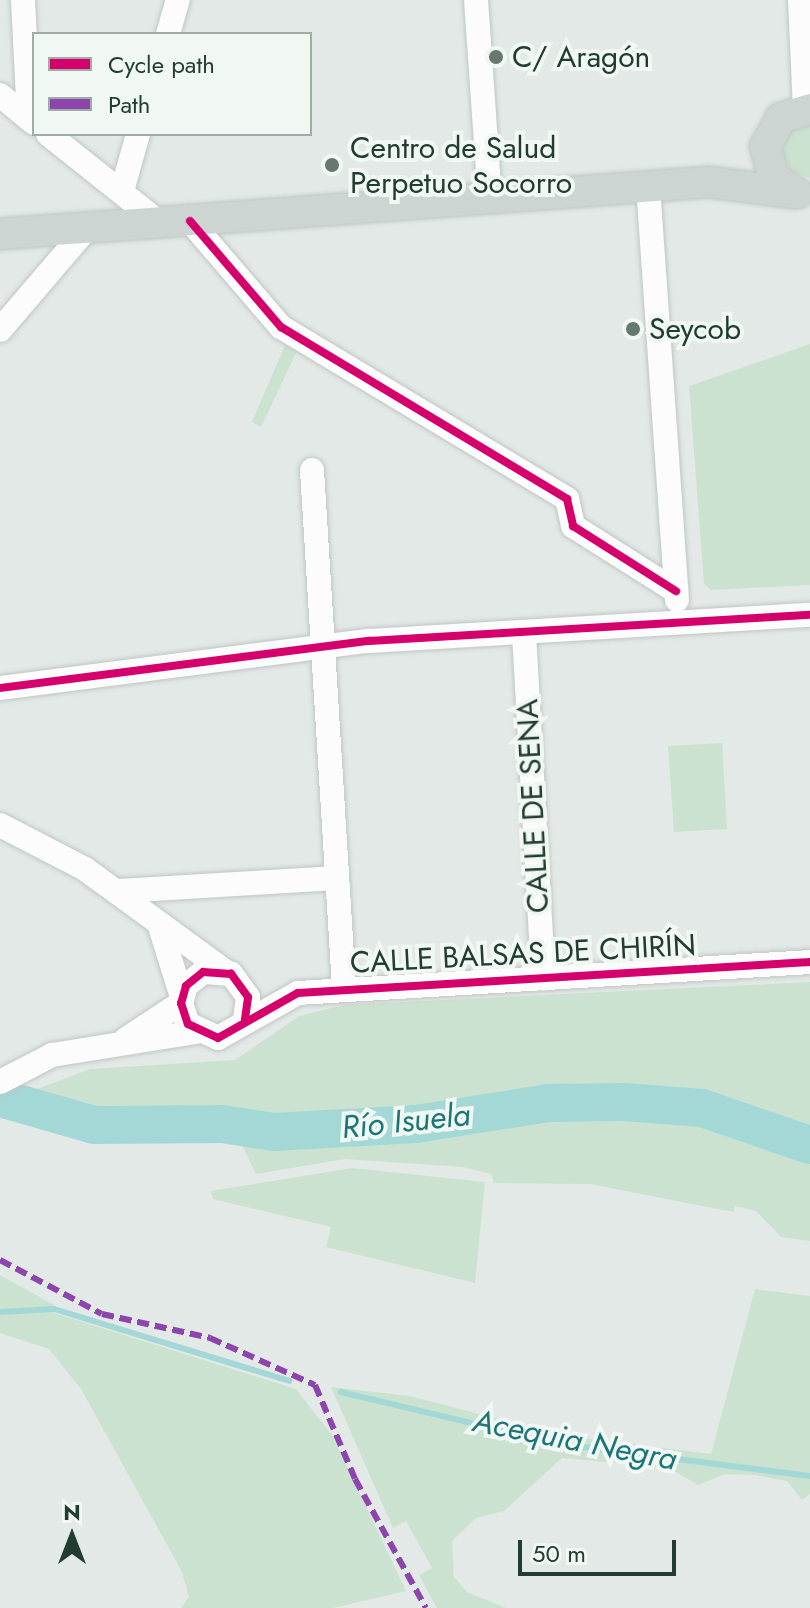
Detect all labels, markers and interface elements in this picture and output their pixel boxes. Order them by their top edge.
legend [32,32,312,136]
place label: C/ Aragón [512,39,650,75]
text: Cycle path [108,47,215,82]
marker: C/ Aragón [487,48,505,66]
text: Path [108,87,150,122]
place label: Centro de Salud Perpetuo Socorro [350,130,572,200]
marker: Centro de Salud Perpetuo Socorro [321,154,343,176]
place label: Seycob [649,311,741,347]
marker: Seycob [624,320,642,338]
street label: CALLE DE SENA [509,698,557,914]
street label: CALLE BALSAS DE CHIRÍN [349,927,697,981]
water label: Río Isuela [340,1095,472,1147]
water label: Acequia Negra [470,1401,680,1479]
north arrow [32,1496,112,1576]
text: N [63,1496,81,1528]
scale bar [522,1524,680,1574]
text: 50 m [532,1536,586,1571]

